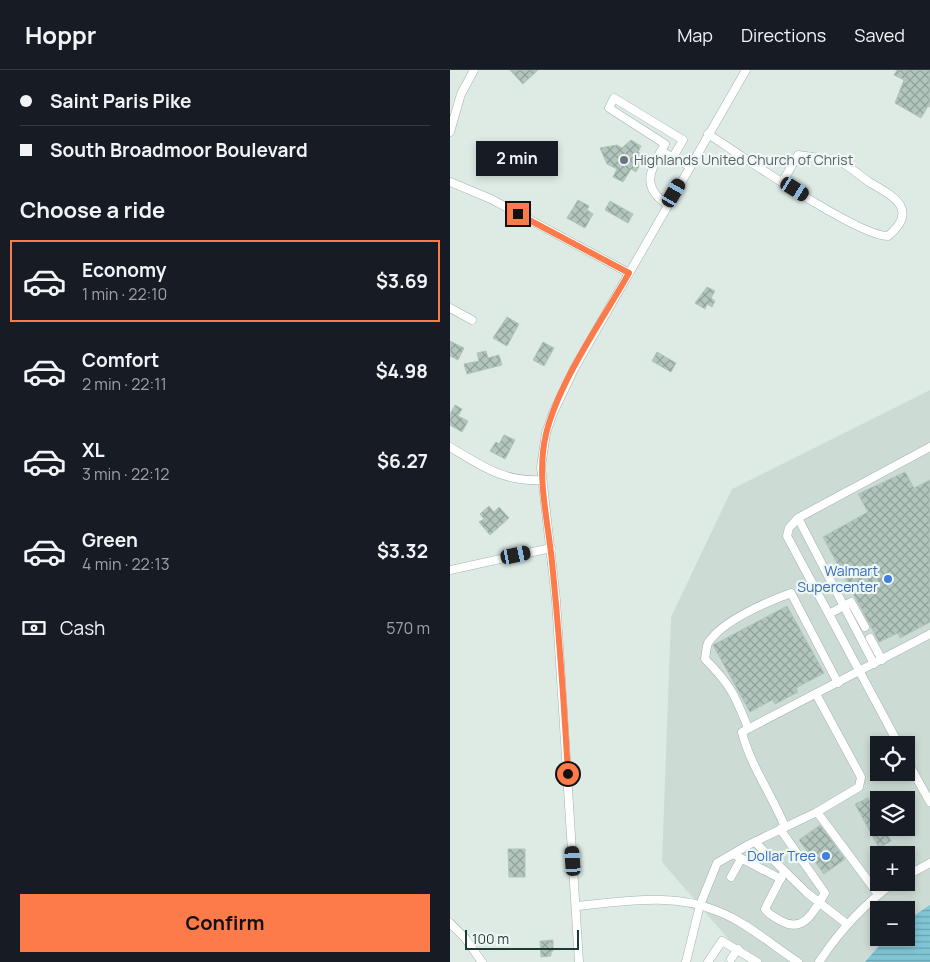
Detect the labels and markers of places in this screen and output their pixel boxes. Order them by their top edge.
place label: Highlands United Church of Christ [634,150,854,169]
marker: Highlands United Church of Christ [618,154,630,166]
place label: Walmart Supercenter [797,561,878,596]
marker: Walmart Supercenter [882,573,894,585]
place label: Dollar Tree [747,846,816,865]
marker: Dollar Tree [820,850,832,862]

